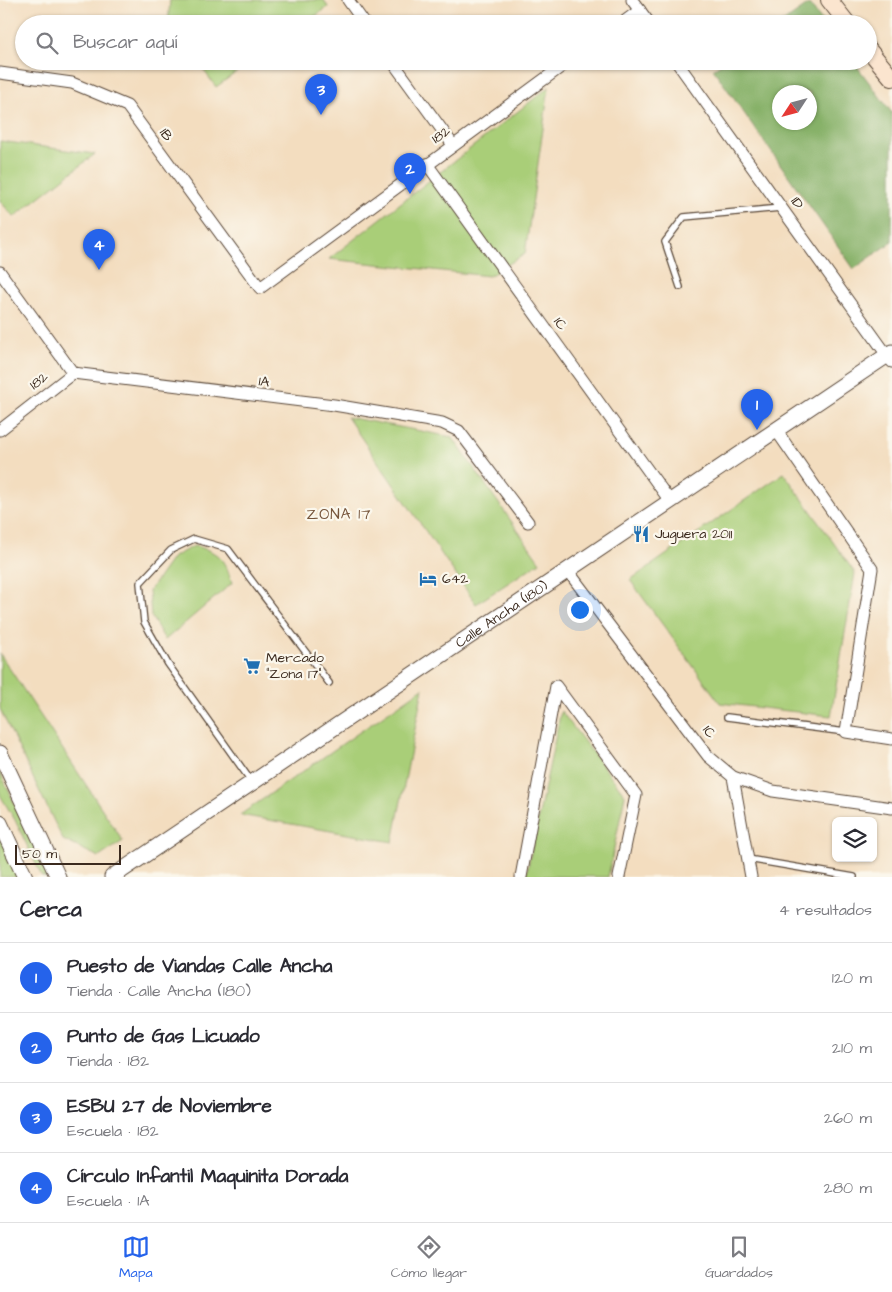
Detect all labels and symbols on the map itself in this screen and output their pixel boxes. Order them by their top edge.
pin: 3 [305,74,337,115]
north arrow [772,85,817,130]
street label: 182 [427,121,455,149]
street label: 1B [154,124,178,146]
pin: 2 [394,153,426,194]
street label: 1D [786,193,808,213]
pin: 4 [83,229,115,270]
street label: 1C [548,313,572,335]
street label: 182 [25,367,53,395]
street label: 1A [257,371,271,393]
pin: 1 [741,389,773,430]
district label: ZONA 17 [307,504,371,525]
restaurant icon: Juguera 2011 [631,524,651,544]
place label: Juguera 2011 [655,524,733,544]
hotel icon: 642 [418,569,438,589]
place label: 642 [442,569,468,589]
street label: Calle Ancha (180) [452,576,552,653]
your location [567,597,593,623]
place label: Mercado "Zona 17" [266,648,324,684]
supermarket icon: Mercado "Zona 17" [242,656,262,676]
street label: 1C [697,721,721,743]
scale bar [15,842,121,865]

